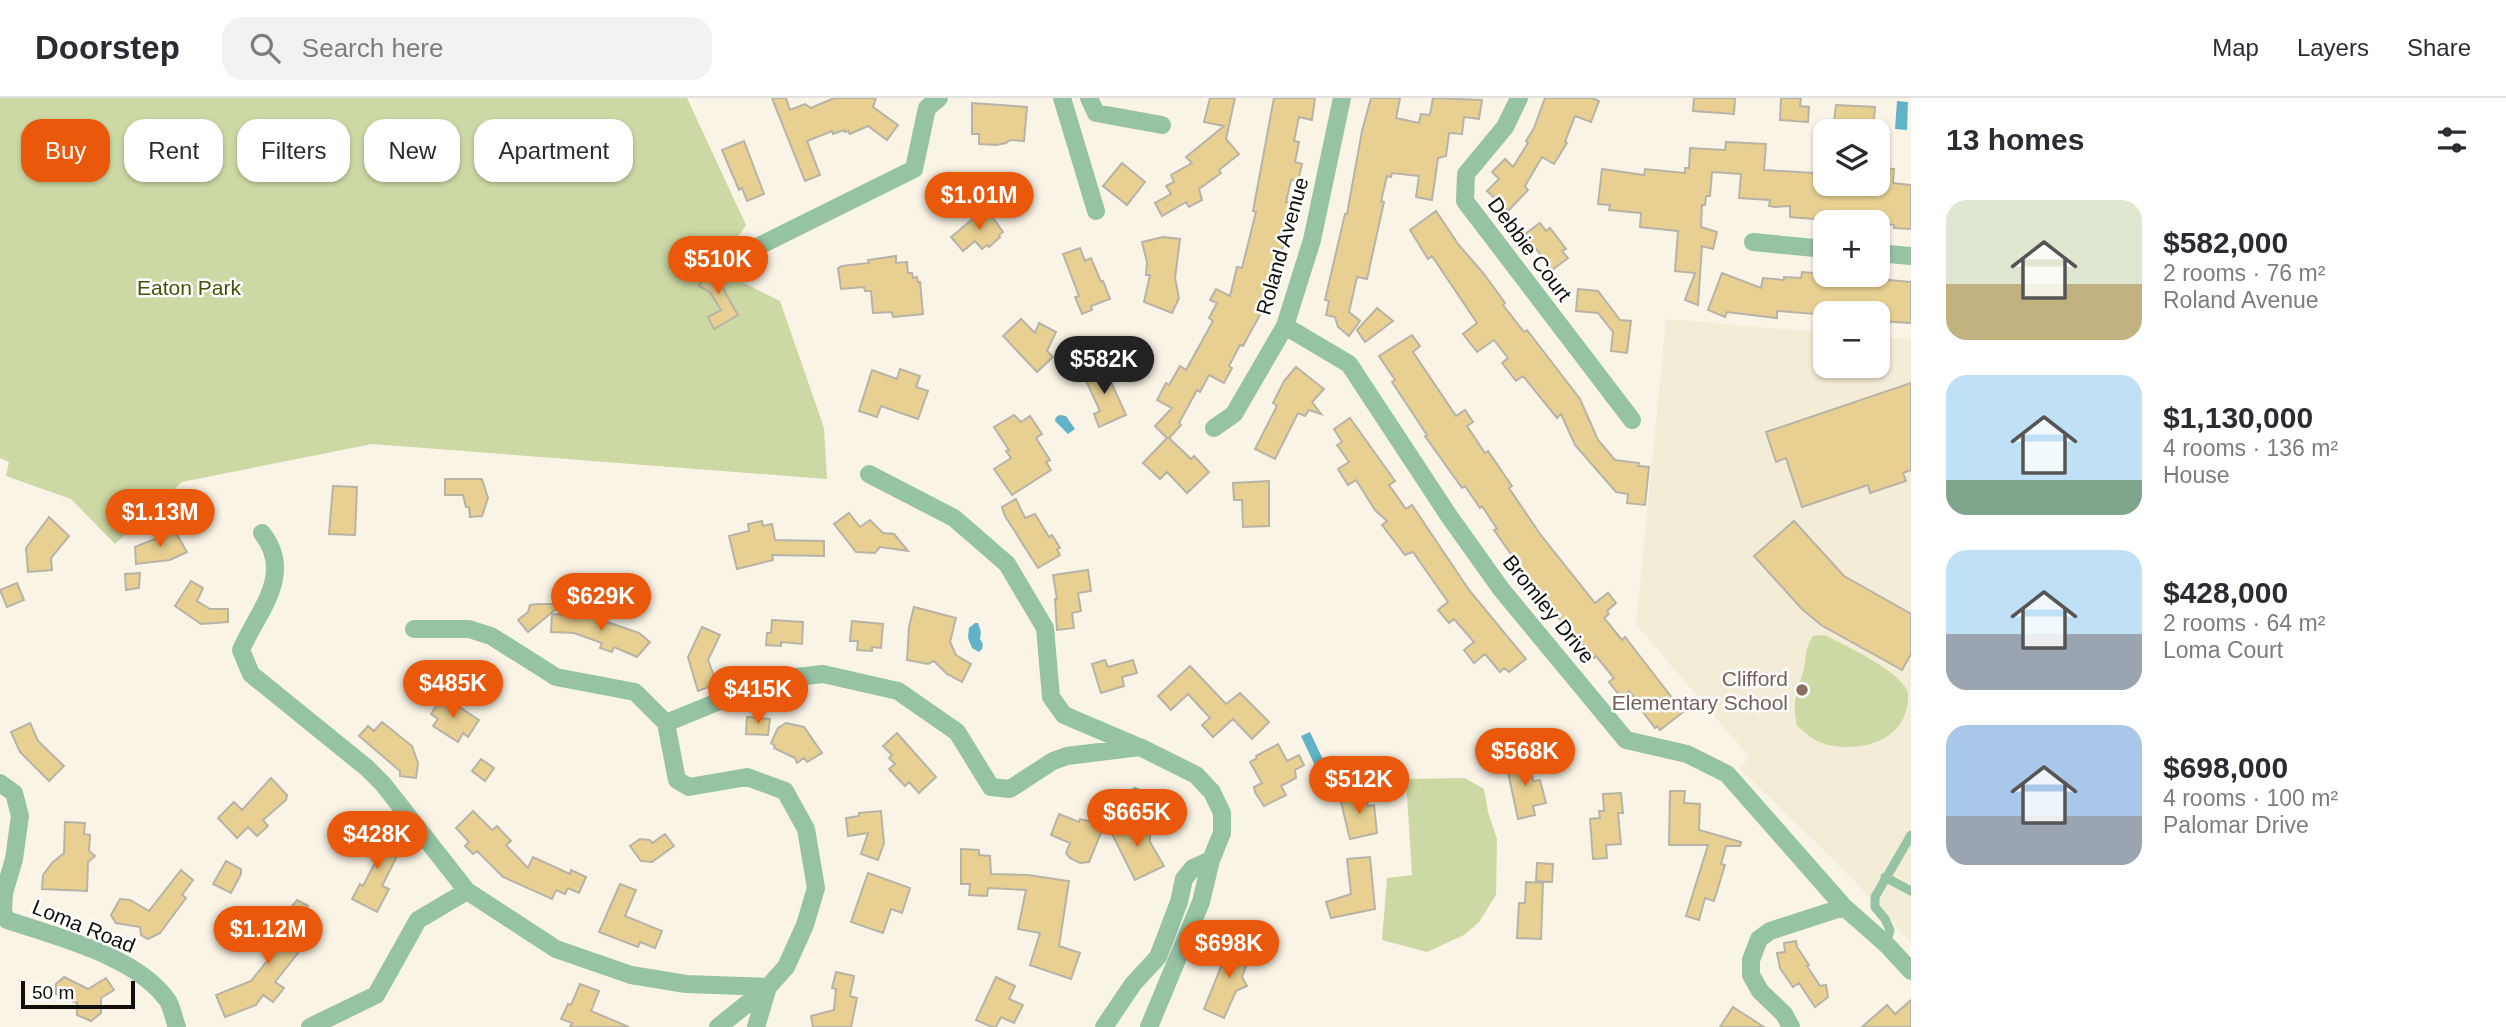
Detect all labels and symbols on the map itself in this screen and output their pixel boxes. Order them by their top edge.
pin: $1.01M [922,172,1036,232]
street label: Roland Avenue [1251,175,1313,317]
street label: Debbie Court [1484,193,1577,305]
pin: $510K [669,236,767,296]
park label: Eaton Park [137,276,241,299]
pin: $582K [1055,336,1153,396]
pin: $1.13M [103,490,217,549]
street label: Bromley Drive [1499,551,1599,667]
pin: $629K [552,574,650,633]
pin: $485K [404,660,502,720]
pin: $415K [709,666,807,726]
place label: Clifford Elementary School [1612,667,1788,714]
marker: Clifford Elementary School [1794,682,1810,698]
pin: $568K [1476,728,1574,788]
pin: $512K [1310,756,1408,816]
pin: $665K [1088,790,1186,849]
pin: $428K [328,812,426,871]
street label: Loma Road [29,895,139,957]
pin: $1.12M [211,906,325,966]
pin: $698K [1180,920,1278,980]
scale bar [21,978,135,1010]

